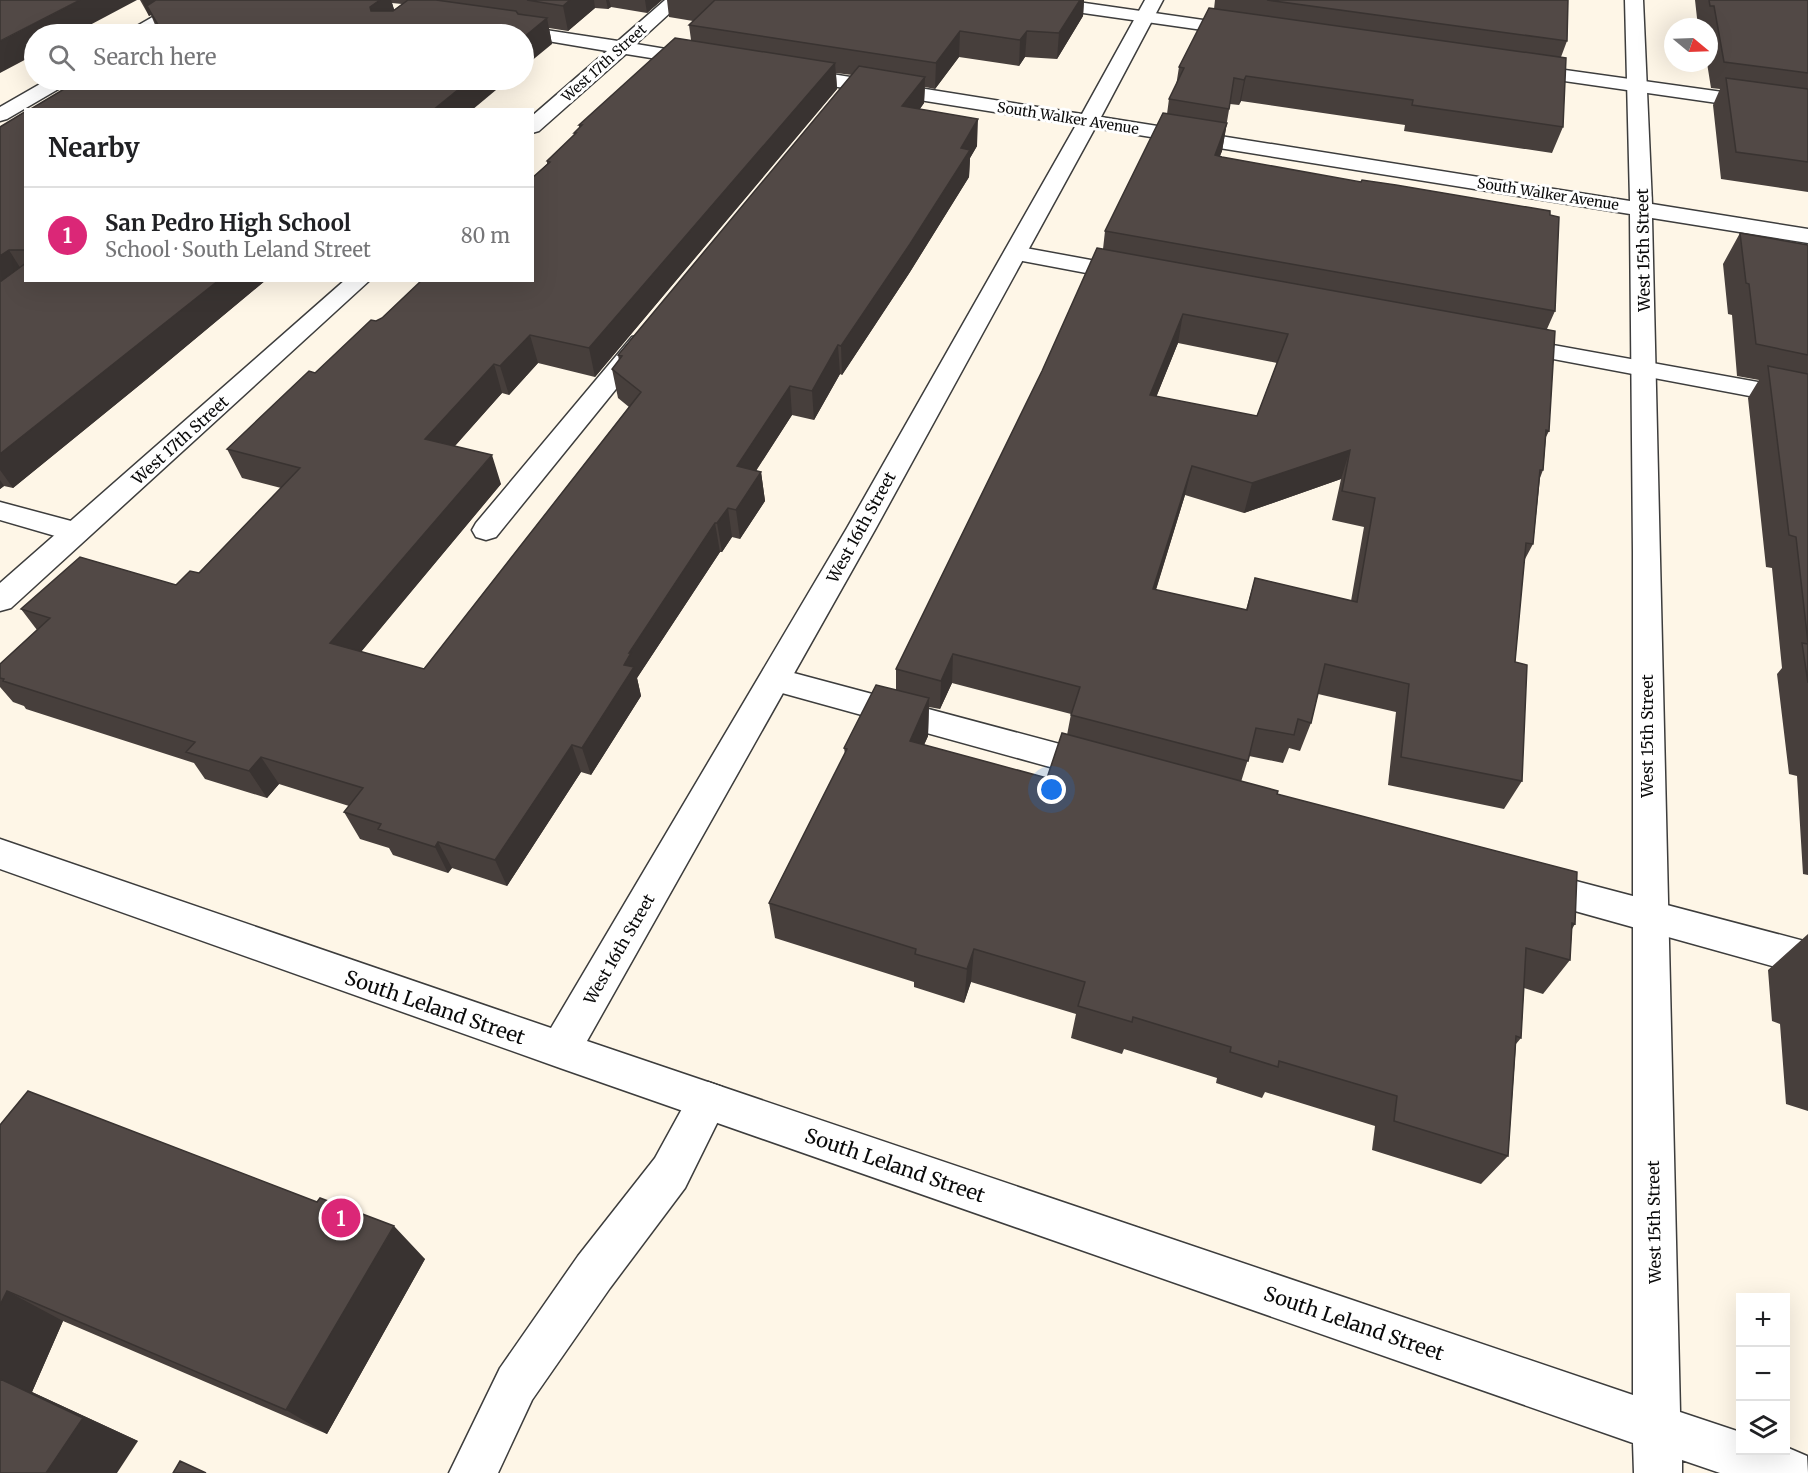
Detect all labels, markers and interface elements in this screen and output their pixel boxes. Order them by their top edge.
north arrow [1664,18,1718,72]
street label: West 17th Street [557,20,650,106]
search box [24,24,534,90]
icon: search [45,41,78,74]
text: Search here [93,43,216,71]
street label: South Walker Avenue [996,98,1140,138]
text: Nearby [48,131,140,164]
street label: South Walker Avenue [1476,174,1620,214]
street label: West 15th Street [1632,187,1654,313]
text: San Pedro High School [105,209,351,237]
text: 1 [63,223,72,248]
text: 80 m [461,223,510,248]
text: School · South Leland Street [105,237,371,262]
street label: West 17th Street [127,391,233,489]
street label: West 16th Street [822,467,900,587]
street label: West 15th Street [1637,674,1657,799]
your location [1037,775,1066,804]
street label: West 16th Street [579,890,659,1009]
street label: South Leland Street [342,964,529,1050]
street label: South Leland Street [802,1122,989,1208]
street label: West 15th Street [1643,1159,1665,1285]
pin: 1 [322,1196,360,1240]
street label: South Leland Street [1261,1280,1448,1366]
map controls [1736,1293,1790,1455]
button: + [1736,1293,1790,1347]
button: − [1736,1347,1790,1401]
button: layers [1736,1401,1790,1455]

